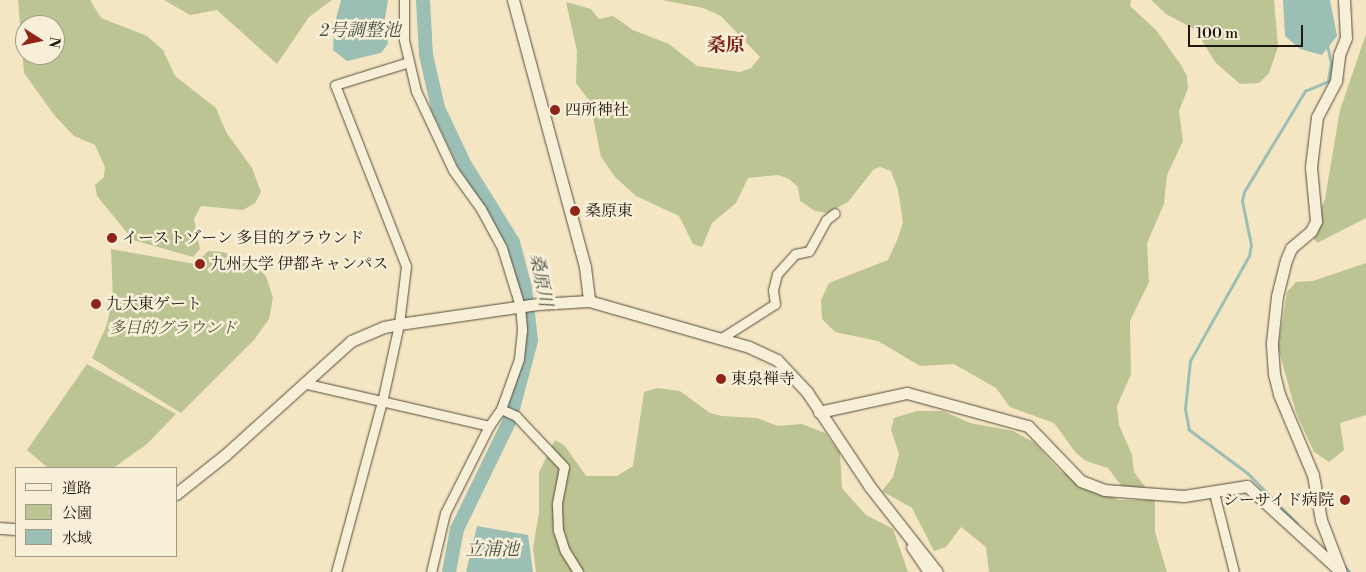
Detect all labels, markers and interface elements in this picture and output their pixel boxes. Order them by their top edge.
north arrow [15,15,65,65]
scale bar [1191,15,1306,47]
water label: 2号調整池 [319,20,401,42]
text: 100 m [1196,24,1238,43]
text: N [44,35,64,49]
district label: 桑原 [707,35,745,57]
place label: 四所神社 [565,100,629,120]
marker: 四所神社 [549,104,561,116]
place label: 桑原東 [585,201,633,221]
marker: 桑原東 [569,205,581,217]
place label: イーストゾーン 多目的グラウンド [122,228,365,248]
marker: イーストゾーン 多目的グラウンド [106,232,118,244]
water label: 桑原川 [524,251,556,309]
place label: 九州大学 伊都キャンパス [210,254,389,274]
marker: 九州大学 伊都キャンパス [194,258,206,270]
place label: 九大東ゲート [106,294,202,314]
marker: 九大東ゲート [90,298,102,310]
park label: 多目的グラウンド [109,318,237,338]
place label: 東泉禅寺 [731,369,795,389]
marker: 東泉禅寺 [715,373,727,385]
legend [15,467,178,557]
text: 道路 [62,479,92,498]
place label: シーサイド病院 [1222,490,1334,510]
marker: シーサイド病院 [1338,493,1352,507]
text: 公園 [62,504,92,523]
text: 水域 [62,529,92,548]
water label: 立浦池 [465,539,519,561]

